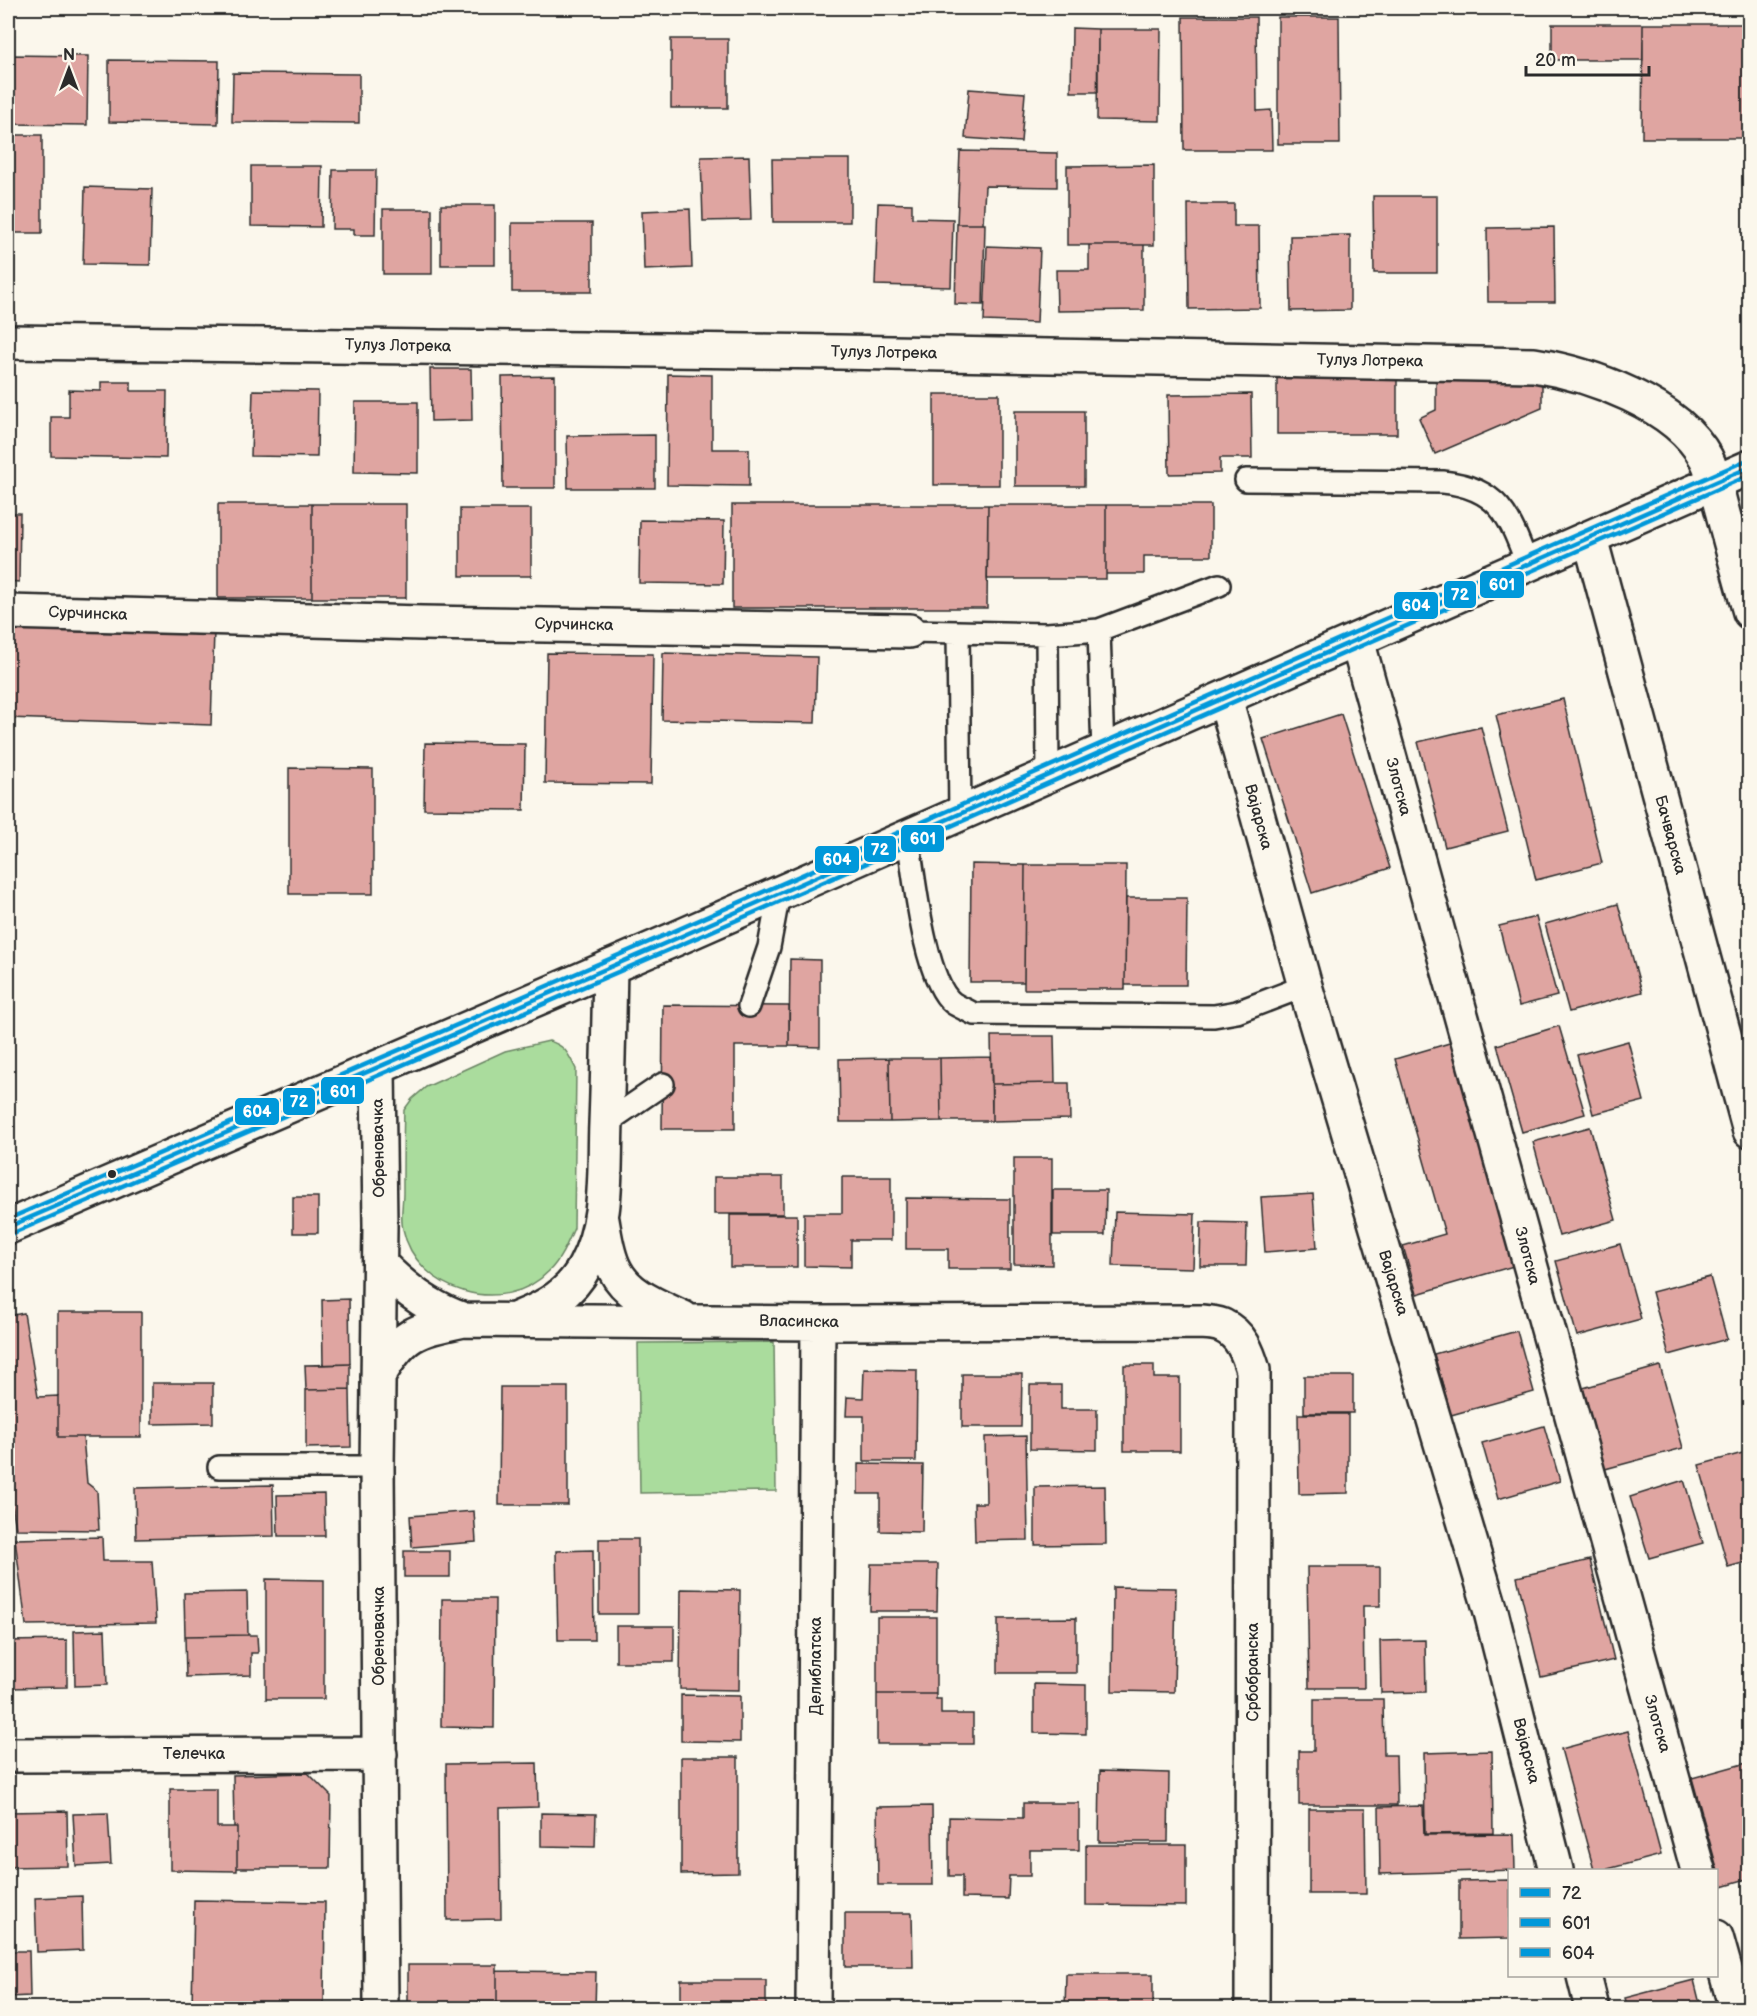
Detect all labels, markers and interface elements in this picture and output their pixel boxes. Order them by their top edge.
north arrow [39,39,99,99]
scale bar [1526,39,1649,77]
text: N [63,46,75,65]
text: 20 m [1535,50,1576,71]
street label: Тулуз Лотрека [345,336,452,356]
street label: Тулуз Лотрека [831,343,938,363]
street label: Тулуз Лотрека [1317,351,1424,371]
line badge: 601 [1479,570,1525,599]
text: 601 [1489,576,1515,595]
line badge: 72 [1443,580,1477,609]
text: 72 [1451,586,1470,605]
line badge: 604 [1393,591,1439,620]
text: 604 [1401,597,1431,616]
street label: Сурчинска [48,603,128,625]
street label: Сурчинска [534,615,614,635]
street label: Злотска [1381,756,1415,819]
street label: Вајарска [1240,782,1276,852]
street label: Бачварска [1650,793,1690,877]
line badge: 601 [900,824,945,853]
text: 601 [910,830,936,849]
line badge: 72 [863,835,897,863]
text: 72 [871,841,890,860]
line badge: 604 [814,845,860,874]
text: 604 [822,851,852,870]
line badge: 601 [320,1076,365,1105]
text: 601 [330,1083,356,1102]
line badge: 72 [282,1087,316,1116]
text: 72 [290,1093,309,1112]
line badge: 604 [234,1097,280,1126]
street label: Обреновачка [369,1098,389,1198]
text: 604 [242,1103,272,1122]
unlabelled marker [106,1168,118,1180]
street label: Злотска [1510,1225,1544,1288]
street label: Вајарска [1374,1248,1412,1318]
street label: Власинска [759,1312,840,1332]
street label: Обреновачка [370,1586,389,1686]
street label: Делиблатска [807,1616,826,1715]
street label: Србобранска [1244,1622,1263,1721]
street label: Злотска [1640,1693,1674,1756]
street label: Вајарска [1509,1716,1543,1786]
street label: Телечка [163,1745,226,1764]
legend [1508,1869,1718,1977]
text: 72 [1562,1883,1582,1904]
text: 601 [1562,1913,1591,1934]
text: 604 [1562,1943,1595,1964]

